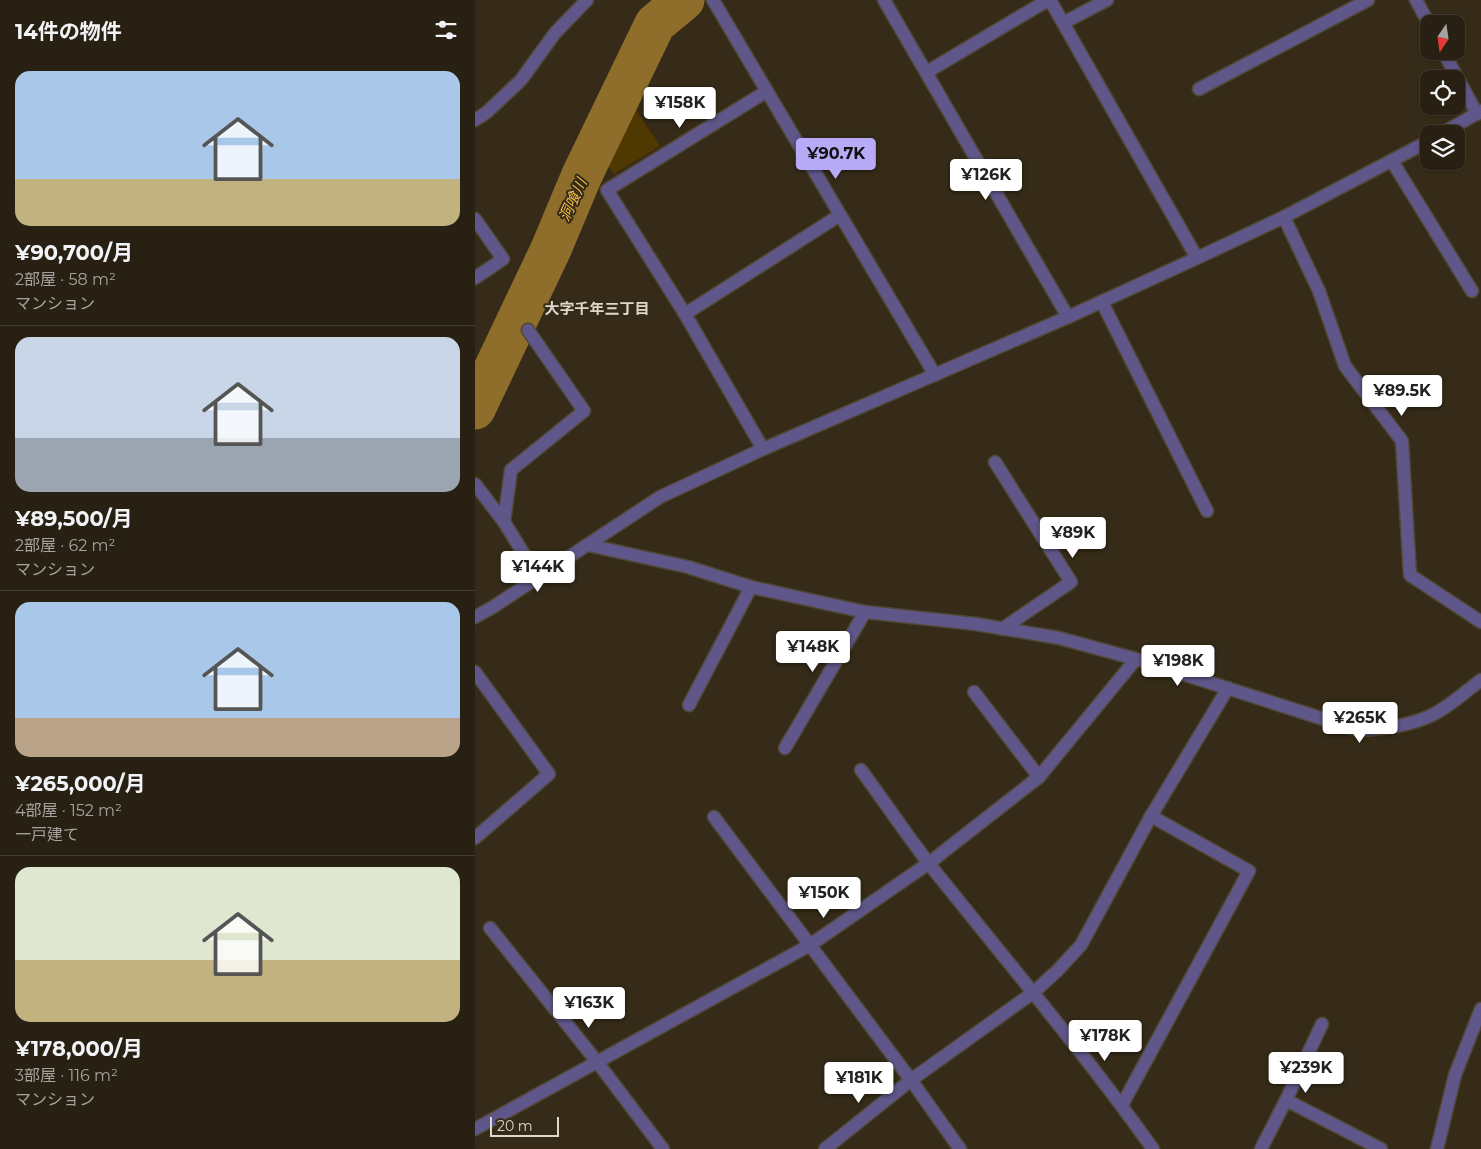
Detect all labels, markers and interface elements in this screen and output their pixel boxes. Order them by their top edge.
north arrow [1420,15,1465,60]
map controls [1420,15,1465,170]
icon: filters [432,16,460,44]
text: 14件の物件 [15,19,122,44]
button: locate [1420,70,1465,115]
pin: ¥158K [645,86,715,129]
text: ¥158K [655,93,705,112]
icon: home [193,104,283,194]
button: layers [1420,125,1465,170]
pin: ¥90.7K [795,138,877,180]
text: ¥90.7K [807,144,865,163]
pin: ¥126K [951,158,1021,201]
text: ¥126K [961,165,1011,184]
water label: 洞喰川 [554,174,592,224]
text: ¥90,700/月 [15,240,133,265]
text: 2部屋 · 58 m² [15,270,116,289]
text: マンション [15,294,95,313]
district label: 大字千年三丁目 [544,299,650,318]
icon: home [193,369,283,459]
pin: ¥89.5K [1361,374,1443,417]
text: ¥89.5K [1373,381,1431,400]
text: ¥89,500/月 [15,506,133,531]
pin: ¥89K [1043,516,1103,559]
text: ¥89K [1051,523,1095,542]
text: 2部屋 · 62 m² [15,536,115,555]
pin: ¥144K [503,550,573,593]
text: ¥144K [512,557,564,576]
text: マンション [15,560,95,579]
pin: ¥148K [778,630,848,673]
icon: home [193,634,283,724]
text: ¥148K [787,637,839,656]
pin: ¥198K [1143,644,1213,687]
text: ¥198K [1152,651,1204,670]
pin: ¥265K [1325,702,1395,744]
text: ¥265K [1334,708,1386,727]
text: ¥265,000/月 [15,771,146,796]
text: 4部屋 · 152 m² [15,801,122,820]
text: 一戸建て [15,825,79,844]
pin: ¥150K [789,876,859,919]
text: ¥150K [799,883,849,902]
icon: home [193,899,283,989]
pin: ¥163K [554,986,624,1029]
text: ¥163K [564,993,614,1012]
pin: ¥178K [1070,1020,1140,1062]
text: ¥178K [1080,1026,1130,1045]
text: ¥178,000/月 [15,1036,143,1061]
pin: ¥239K [1271,1052,1341,1094]
text: ¥239K [1280,1058,1332,1077]
pin: ¥181K [824,1062,894,1104]
text: 3部屋 · 116 m² [15,1066,118,1085]
text: ¥181K [835,1068,883,1087]
text: マンション [15,1090,95,1109]
scale bar [490,1114,559,1137]
text: 20 m [497,1117,533,1135]

